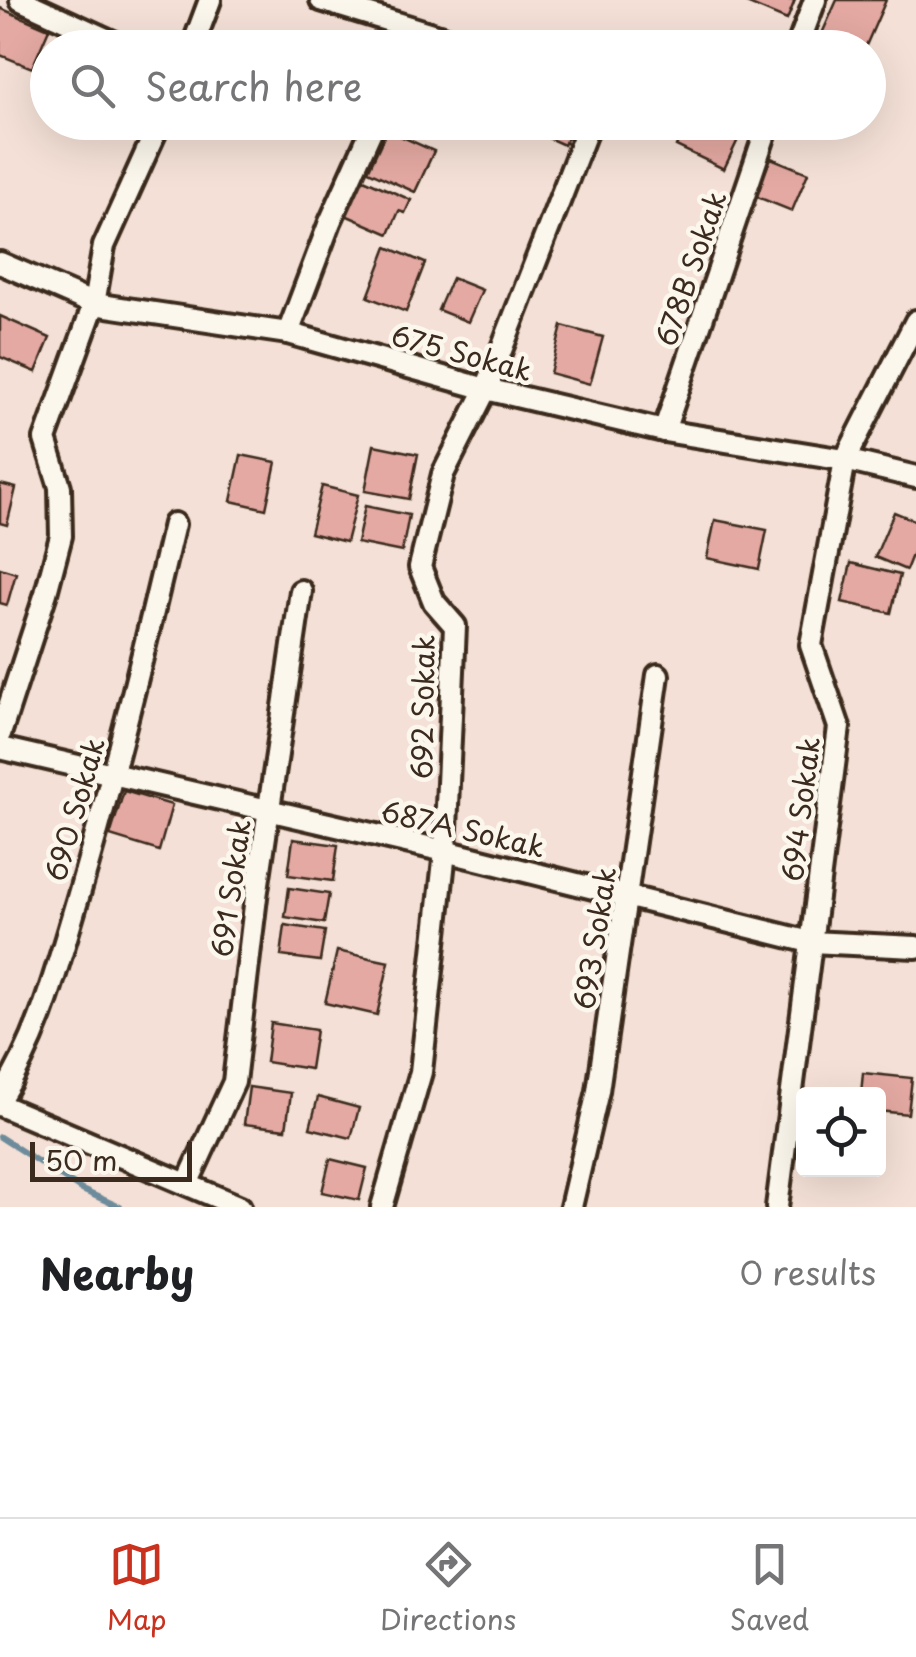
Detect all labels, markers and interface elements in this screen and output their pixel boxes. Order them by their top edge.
search box [30,30,886,140]
text: Search here [145,57,362,114]
icon: search [65,58,120,113]
street label: 678B Sokak [643,185,737,351]
street label: 675 Sokak [387,313,537,391]
street label: 692 Sokak [399,634,445,780]
street label: 690 Sokak [33,732,115,886]
street label: 694 Sokak [770,734,830,884]
street label: 687A Sokak [377,788,549,868]
street label: 691 Sokak [199,816,261,960]
street label: 693 Sokak [562,864,626,1012]
map controls [796,1087,886,1177]
button: locate [796,1087,886,1177]
scale bar [30,1137,192,1182]
text: 50 m [45,1138,118,1181]
text: Nearby [40,1241,194,1304]
text: 0 results [740,1248,876,1296]
tab: Map [107,1537,167,1640]
tab: Directions [380,1537,516,1640]
tab: Saved [730,1537,809,1640]

